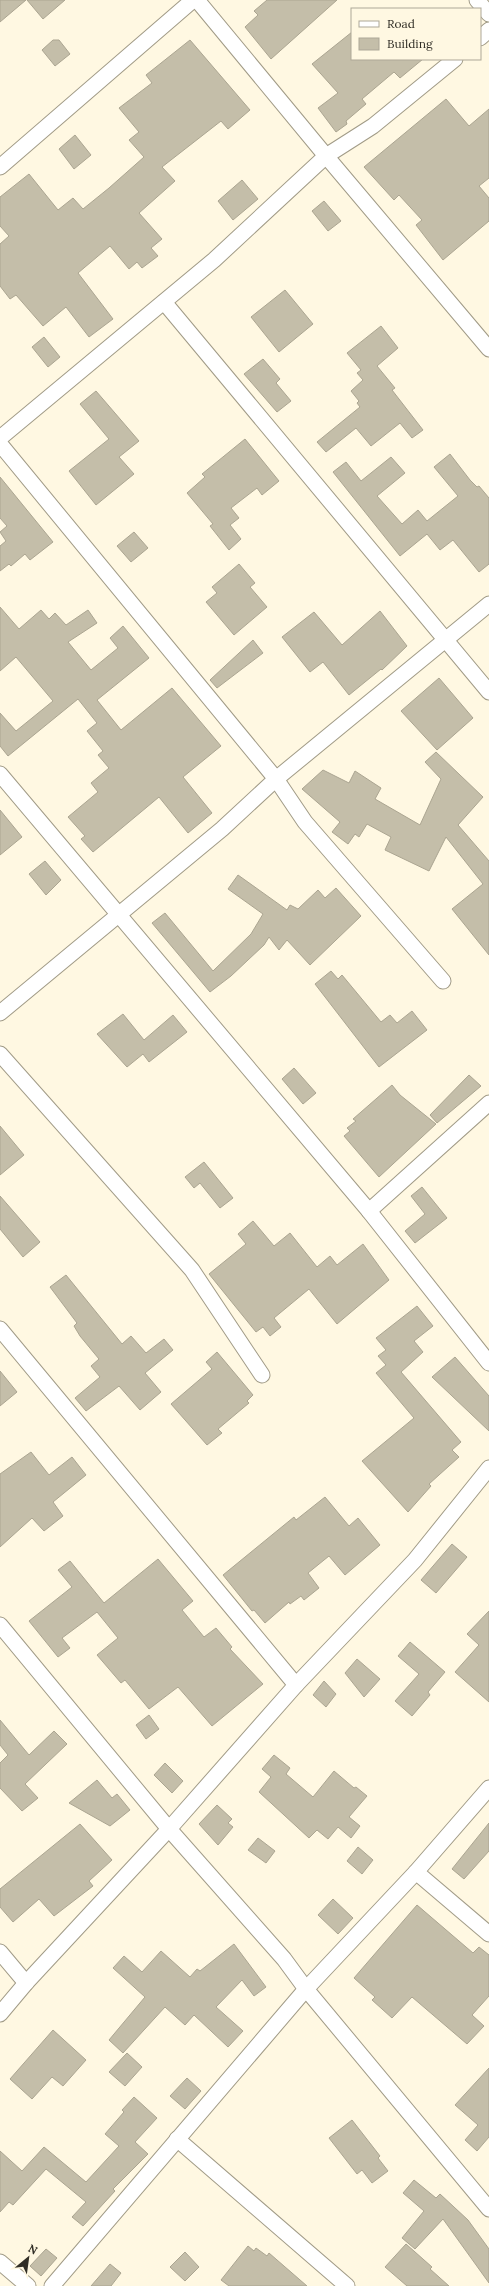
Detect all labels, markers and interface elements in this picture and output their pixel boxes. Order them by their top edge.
legend [351,8,481,60]
text: Road [387,16,415,31]
text: Building [387,36,433,51]
north arrow [8,2238,48,2278]
text: N [26,2241,40,2258]

